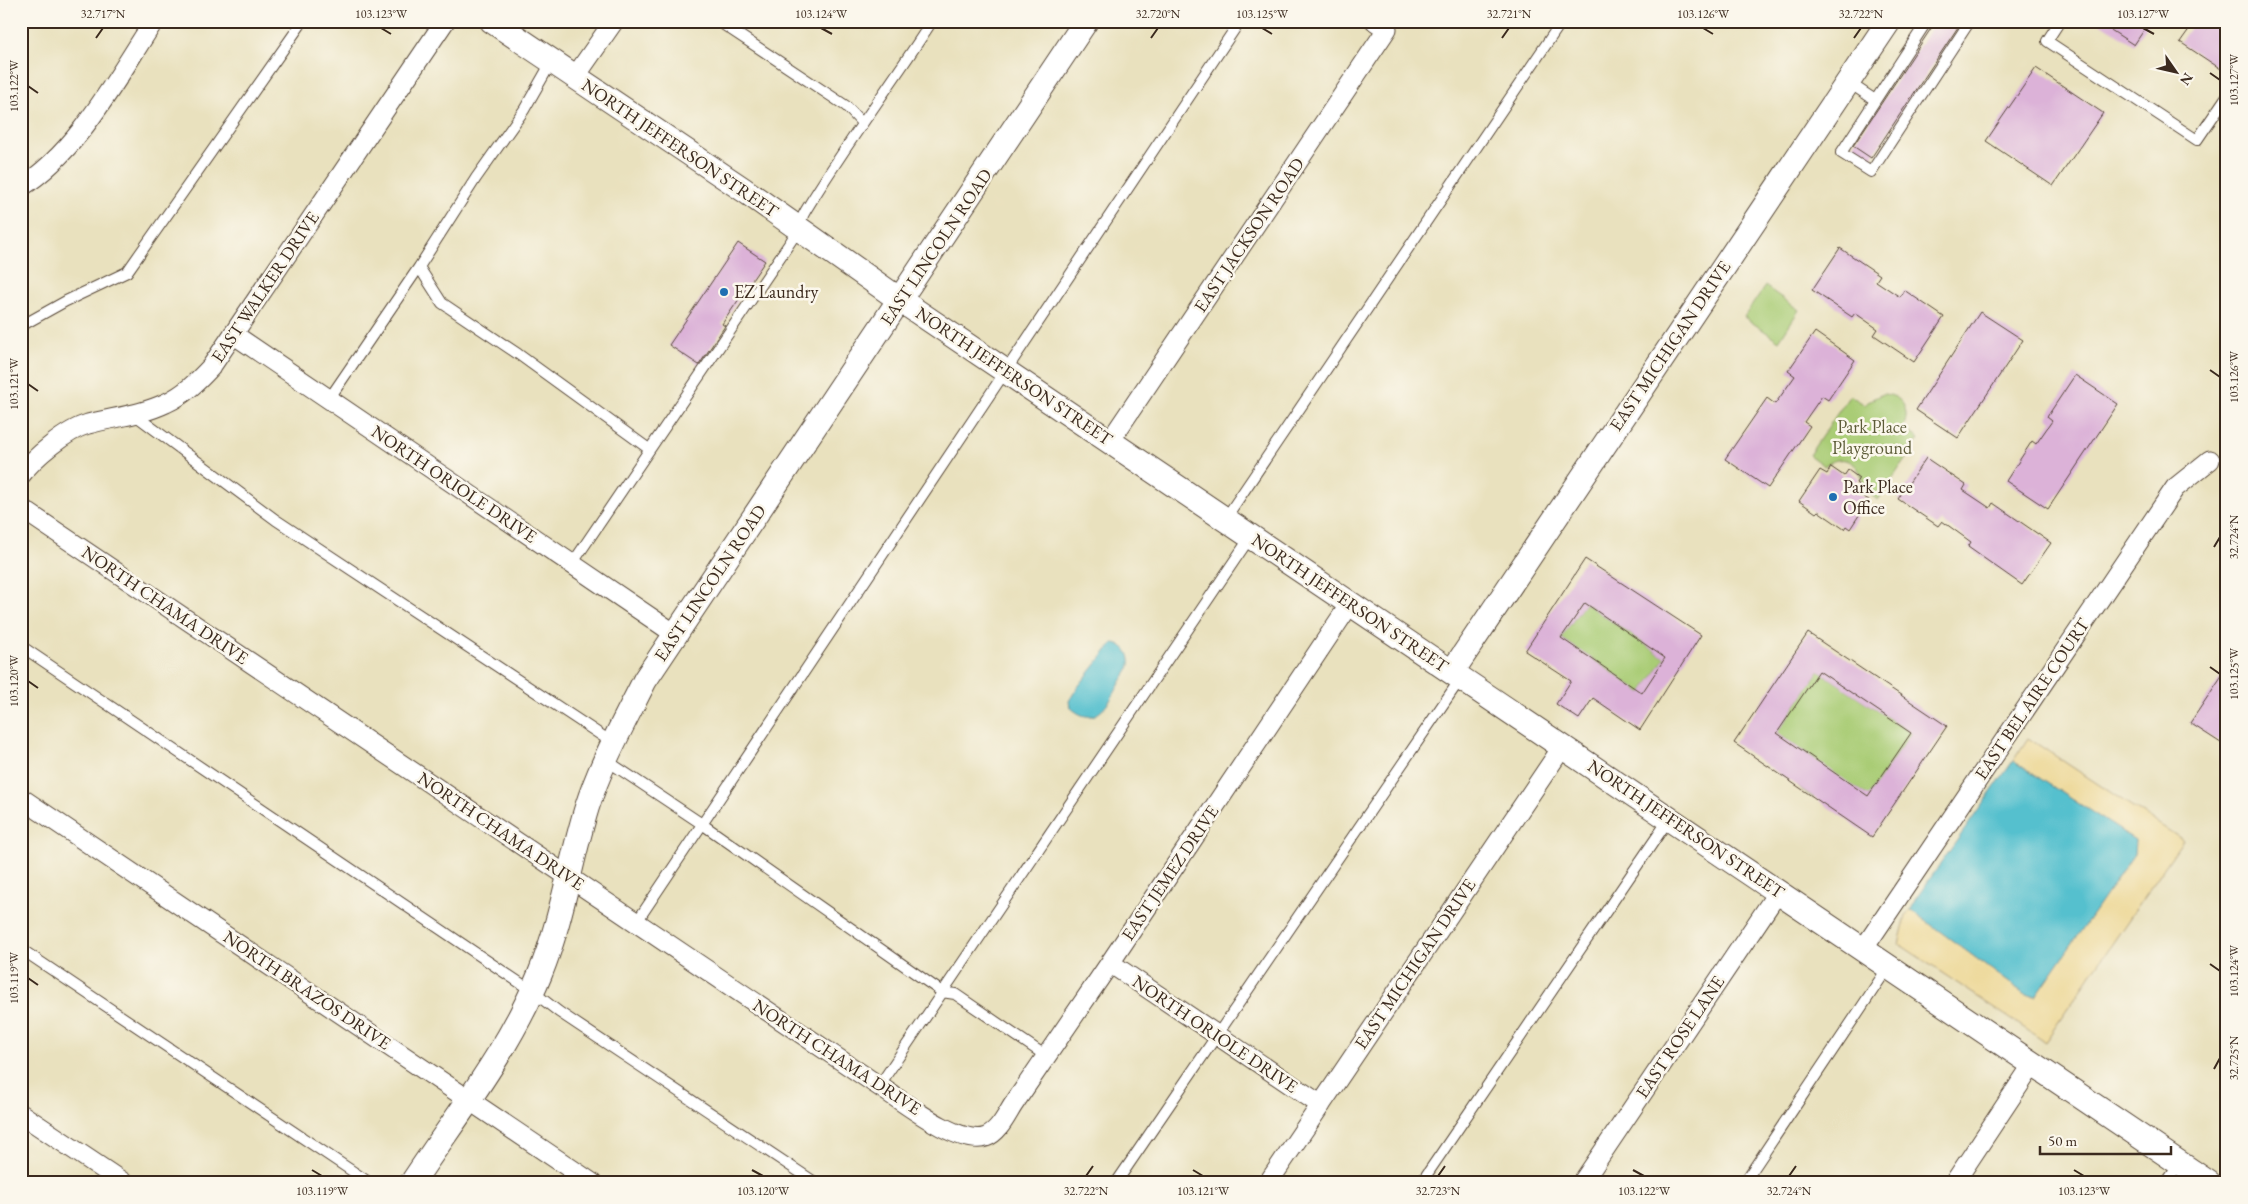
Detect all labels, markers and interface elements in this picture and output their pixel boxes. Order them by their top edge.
text: 32.717°N [81,6,126,22]
text: 103.123°W [355,6,408,22]
text: 103.124°W [795,6,848,22]
text: 32.720°N [1136,6,1181,22]
text: 103.125°W [1236,6,1289,22]
text: 32.721°N [1487,6,1532,22]
text: 103.126°W [1677,6,1730,22]
text: 32.722°N [1839,6,1884,22]
text: 103.127°W [2117,6,2170,22]
north arrow [2150,48,2200,98]
text: 103.127°W [2226,53,2242,106]
text: 103.122°W [6,59,22,112]
text: N [2176,70,2197,90]
street label: NORTH JEFFERSON STREET [577,73,784,223]
street label: EAST JACKSON ROAD [1188,153,1309,316]
street label: EAST LINCOLN ROAD [874,164,997,330]
street label: EAST WALKER DRIVE [205,207,324,367]
street label: EAST MICHIGAN DRIVE [1604,256,1735,435]
place label: EZ Laundry [734,280,818,303]
marker: EZ Laundry [718,286,730,298]
street label: NORTH JEFFERSON STREET [911,301,1118,451]
text: 103.126°W [2226,350,2242,403]
text: 103.121°W [6,357,22,410]
park label: Park Place Playground [1832,415,1913,459]
street label: NORTH ORIOLE DRIVE [367,420,541,548]
place label: Park Place Office [1843,475,1913,519]
marker: Park Place Office [1827,491,1839,503]
street label: EAST LINCOLN ROAD [648,500,771,666]
text: 32.724°N [2226,514,2242,559]
street label: NORTH JEFFERSON STREET [1247,528,1454,678]
street label: NORTH CHAMA DRIVE [78,540,253,669]
street label: EAST BEL AIRE COURT [1969,613,2095,784]
text: 103.125°W [2226,647,2242,700]
text: 103.120°W [6,654,22,707]
street label: NORTH JEFFERSON STREET [1583,754,1790,904]
street label: NORTH CHAMA DRIVE [414,766,589,895]
street label: EAST JEMEZ DRIVE [1116,801,1223,945]
street label: EAST MICHIGAN DRIVE [1349,874,1480,1053]
street label: NORTH BRAZOS DRIVE [219,925,395,1054]
text: 103.124°W [2226,944,2242,997]
text: 103.119°W [6,951,22,1004]
street label: NORTH ORIOLE DRIVE [1128,970,1302,1098]
street label: EAST ROSE LANE [1630,971,1729,1102]
street label: NORTH CHAMA DRIVE [749,994,926,1120]
text: 32.725°N [2226,1035,2242,1080]
scale bar [2040,1124,2172,1156]
text: 50 m [2048,1131,2077,1150]
text: 103.119°W [296,1183,349,1199]
text: 103.120°W [737,1183,790,1199]
text: 32.722°N [1064,1183,1109,1199]
text: 103.121°W [1177,1183,1230,1199]
text: 32.723°N [1416,1183,1461,1199]
text: 103.122°W [1618,1183,1671,1199]
text: 32.724°N [1767,1183,1812,1199]
text: 103.123°W [2058,1183,2111,1199]

